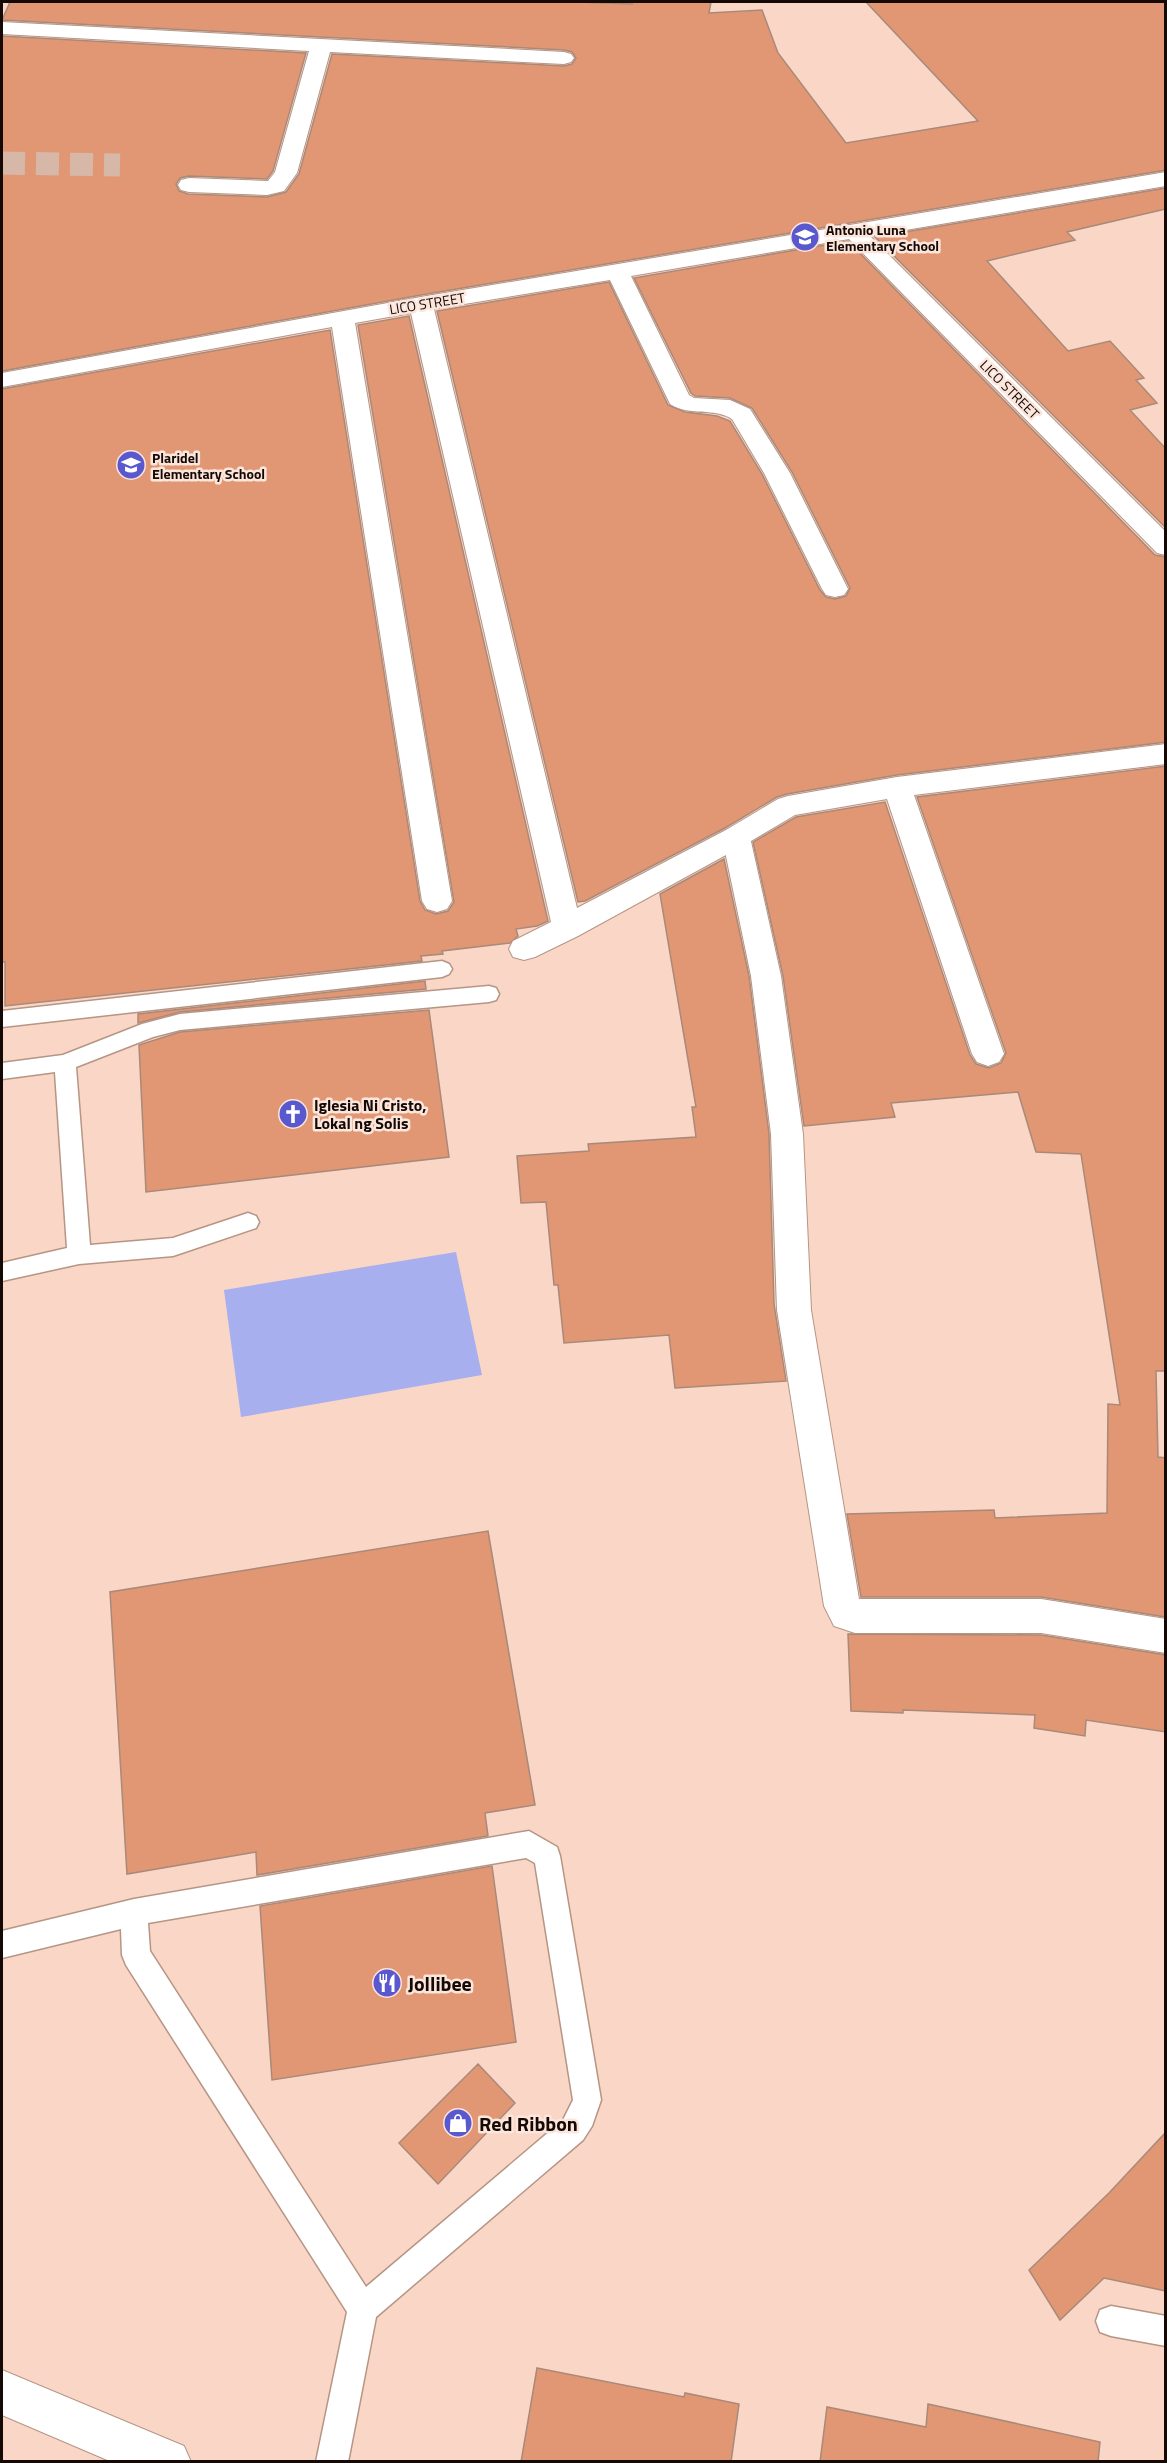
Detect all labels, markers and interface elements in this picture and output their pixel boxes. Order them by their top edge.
place label: Antonio Luna Elementary School [826,219,939,256]
school or university icon: Antonio Luna Elementary School [789,221,821,253]
street label: LICO STREET [388,287,467,319]
street label: LICO STREET [976,355,1045,424]
place label: Plaridel Elementary School [152,447,265,484]
school or university icon: Plaridel Elementary School [115,449,147,481]
place label: Iglesia Ni Cristo, Lokal ng Solis [314,1093,426,1135]
church icon: Iglesia Ni Cristo, Lokal ng Solis [277,1098,309,1130]
restaurant icon: Jollibee [371,1967,403,1999]
place label: Jollibee [408,1968,472,1999]
shop icon: Red Ribbon [442,2107,474,2139]
place label: Red Ribbon [479,2108,578,2139]

